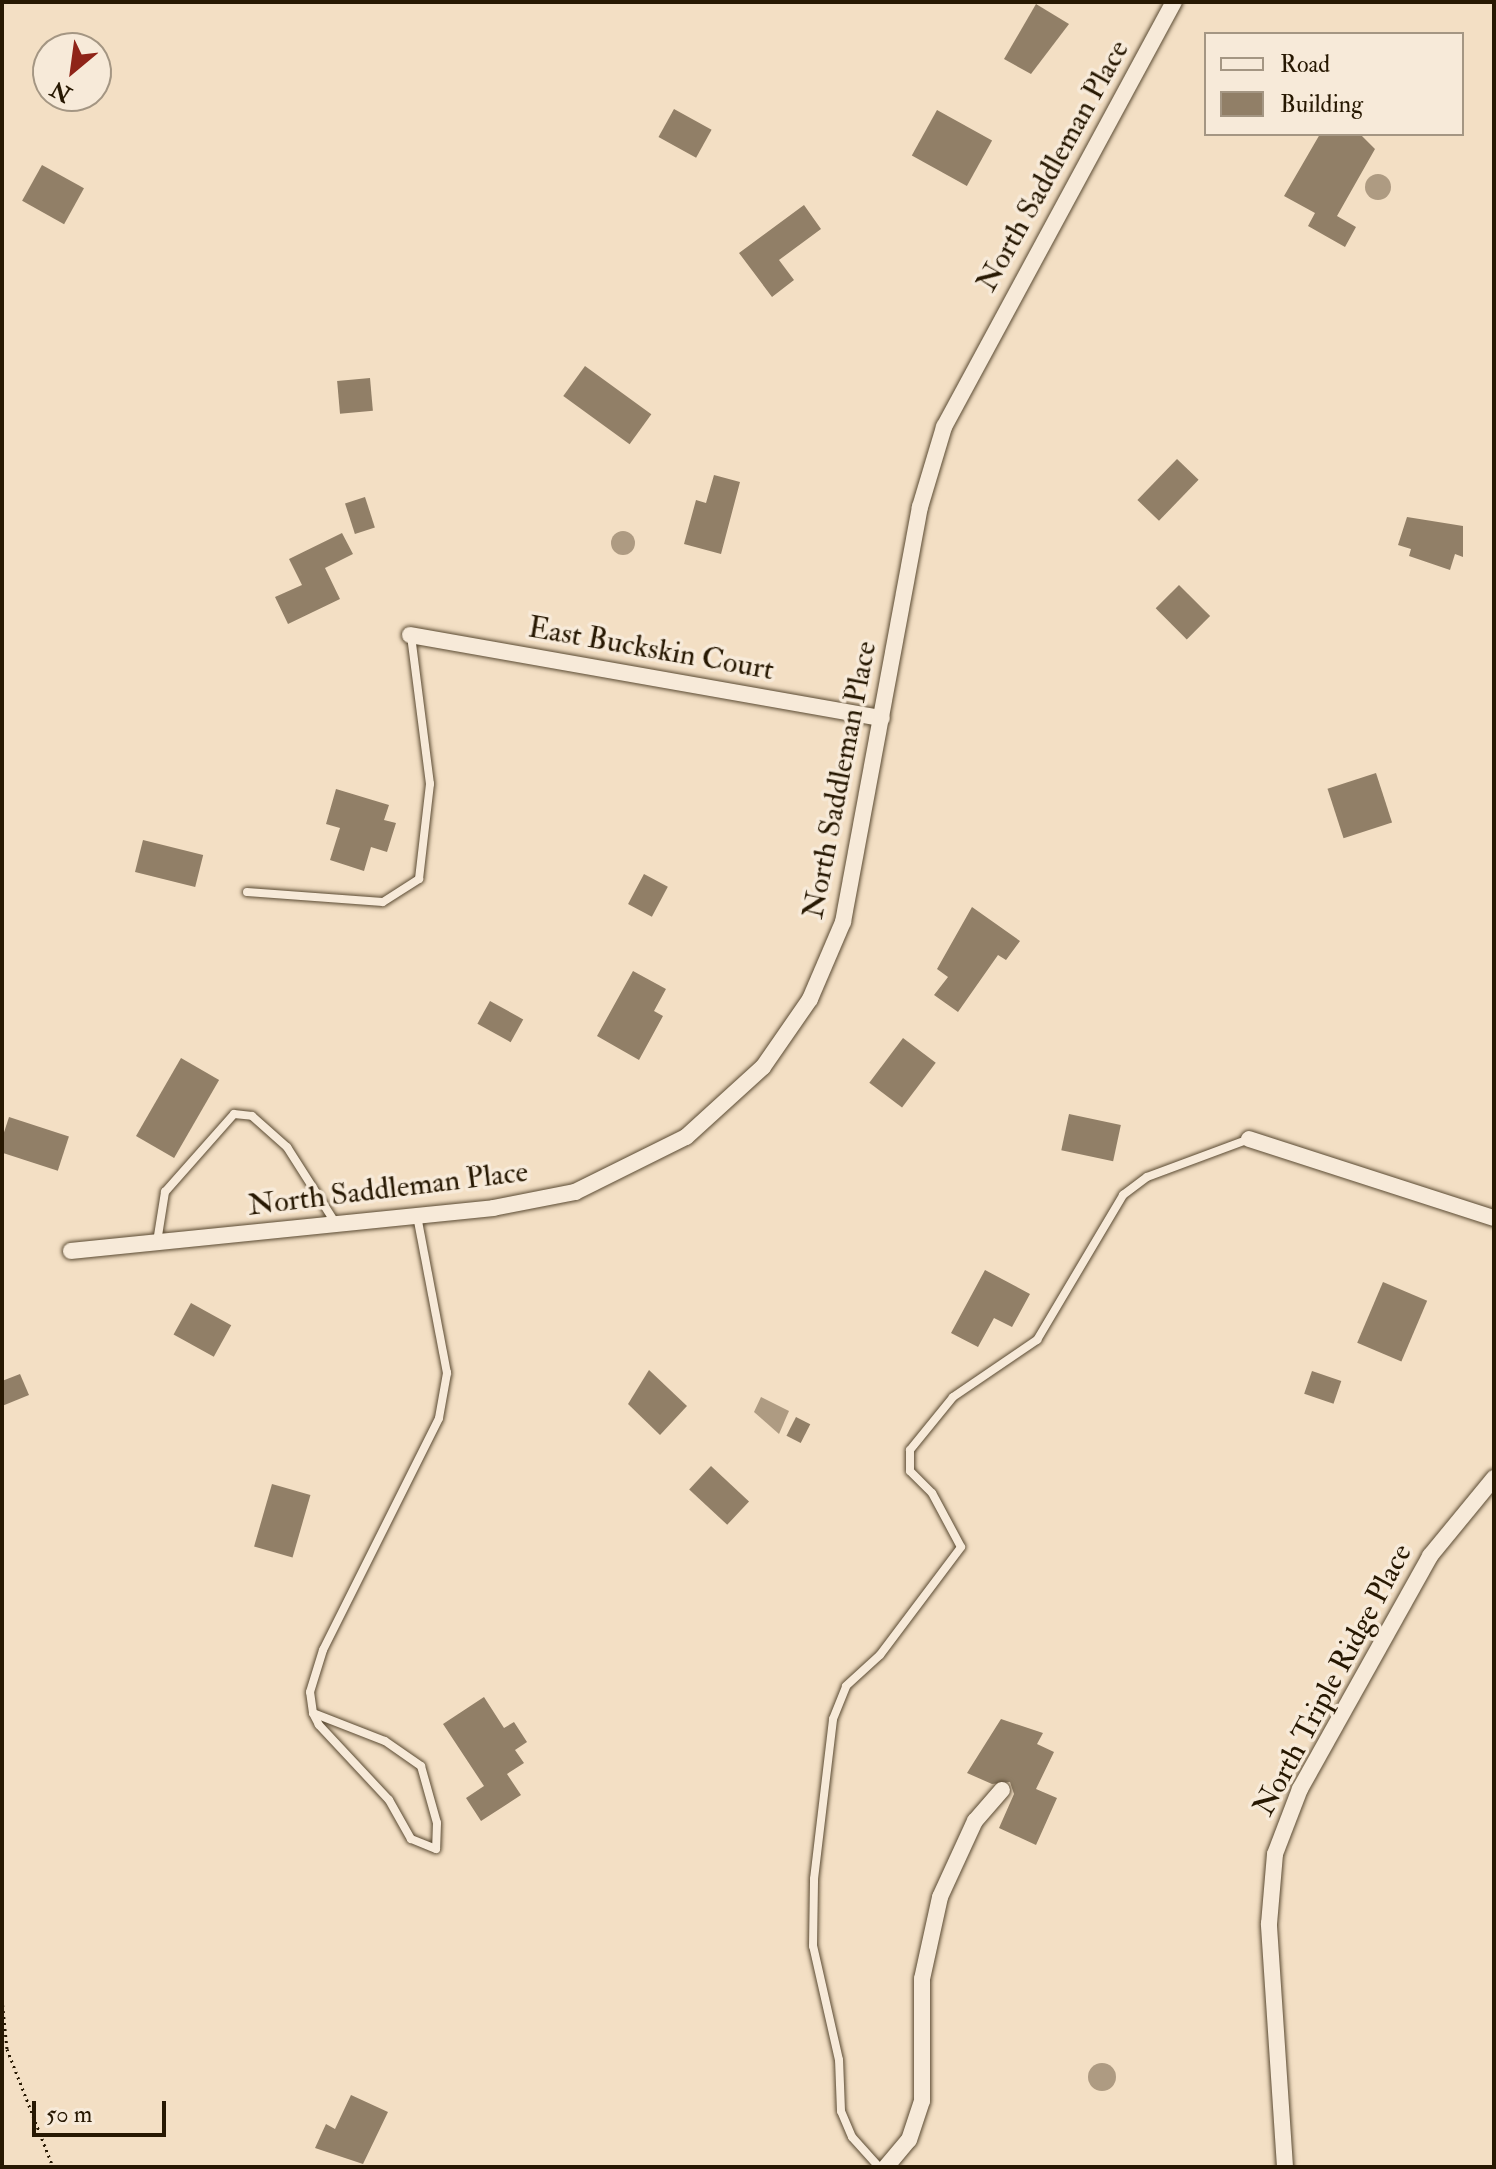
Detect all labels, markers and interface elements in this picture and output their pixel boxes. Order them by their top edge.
north arrow [32,32,112,112]
legend [1204,32,1464,136]
street label: North Saddleman Place [969,34,1137,298]
text: Road [1280,49,1330,80]
text: N [46,74,77,108]
text: Building [1280,89,1363,120]
street label: East Buckskin Court [525,610,777,688]
street label: North Saddleman Place [795,638,885,922]
street label: North Saddleman Place [246,1154,530,1224]
street label: North Triple Ridge Place [1246,1538,1420,1822]
scale bar [36,2085,170,2135]
text: 50 m [46,2099,92,2130]

